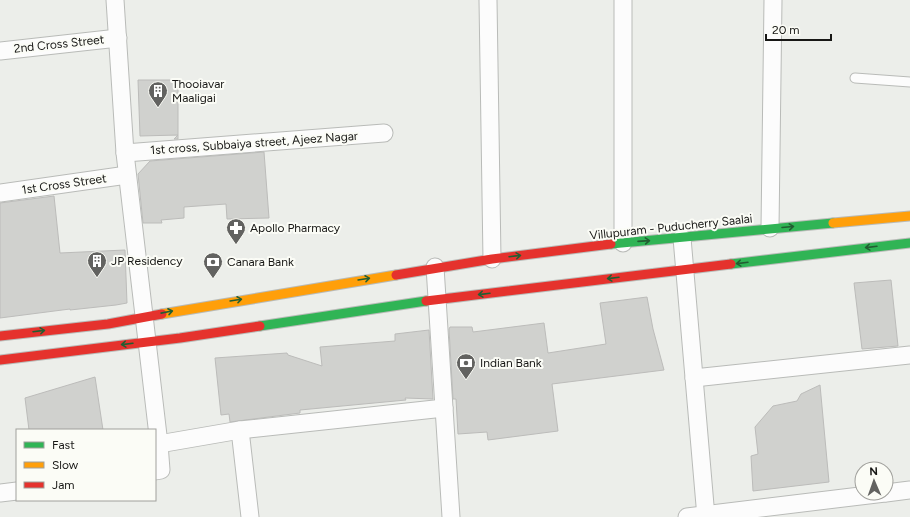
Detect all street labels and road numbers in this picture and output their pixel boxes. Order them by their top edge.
street label: 2nd Cross Street [13,32,105,56]
street label: 1st cross, Subbaiya street, Ajeez Nagar [150,129,358,157]
street label: 1st Cross Street [21,171,108,197]
street label: Villupuram - Puducherry Saalai [589,211,753,243]

